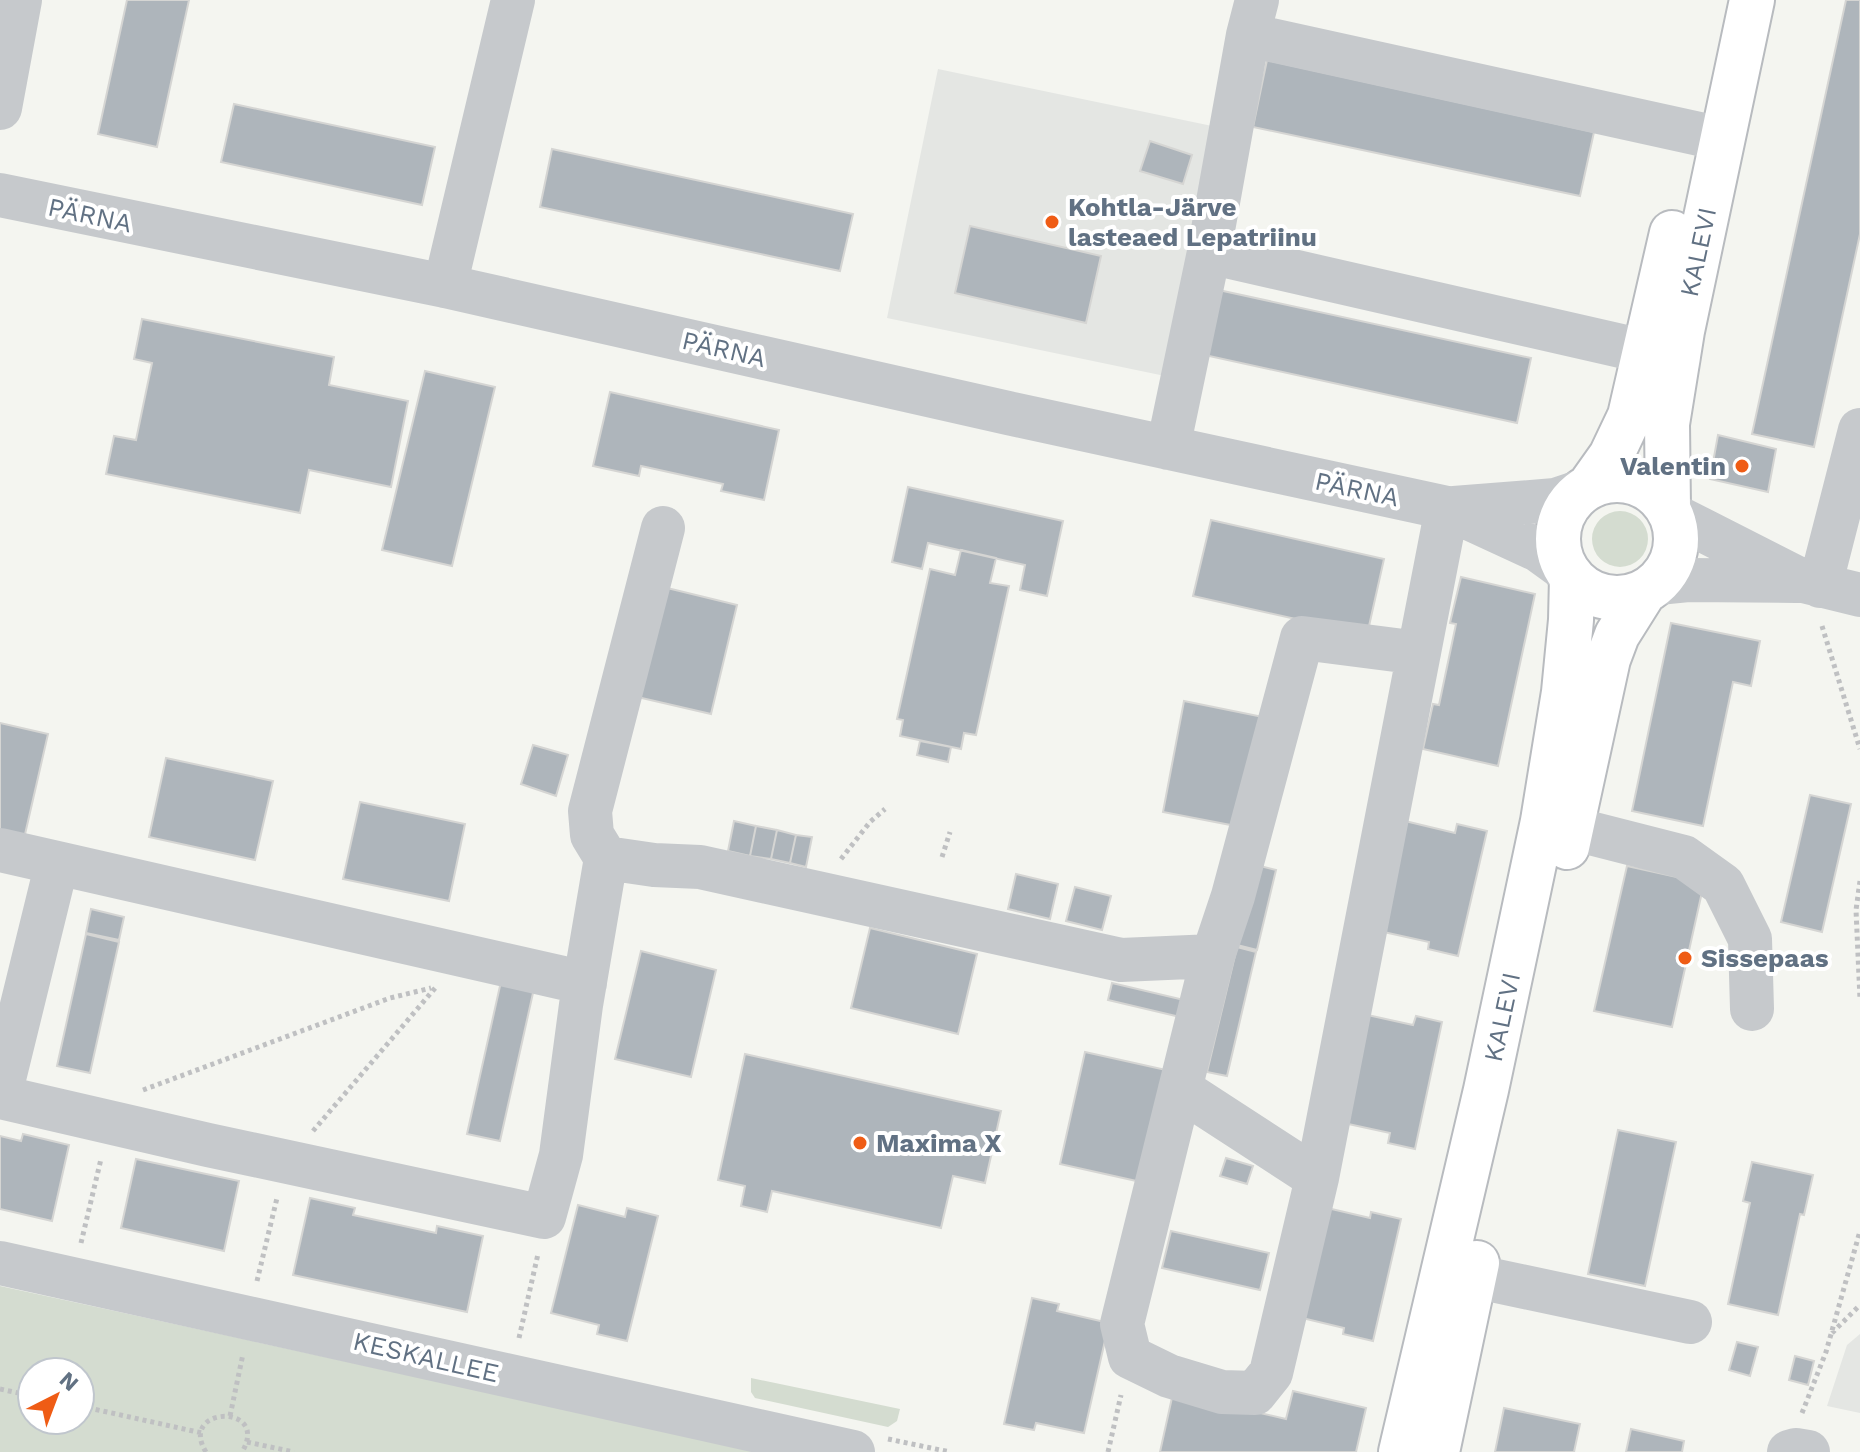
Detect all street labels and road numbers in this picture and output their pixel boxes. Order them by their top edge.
street label: PÄRNA [45,191,135,239]
street label: KALEVI [1674,204,1722,300]
street label: PÄRNA [679,325,769,373]
street label: PÄRNA [1312,465,1402,513]
street label: KALEVI [1478,969,1526,1065]
street label: KESKALLEE [350,1326,502,1388]

